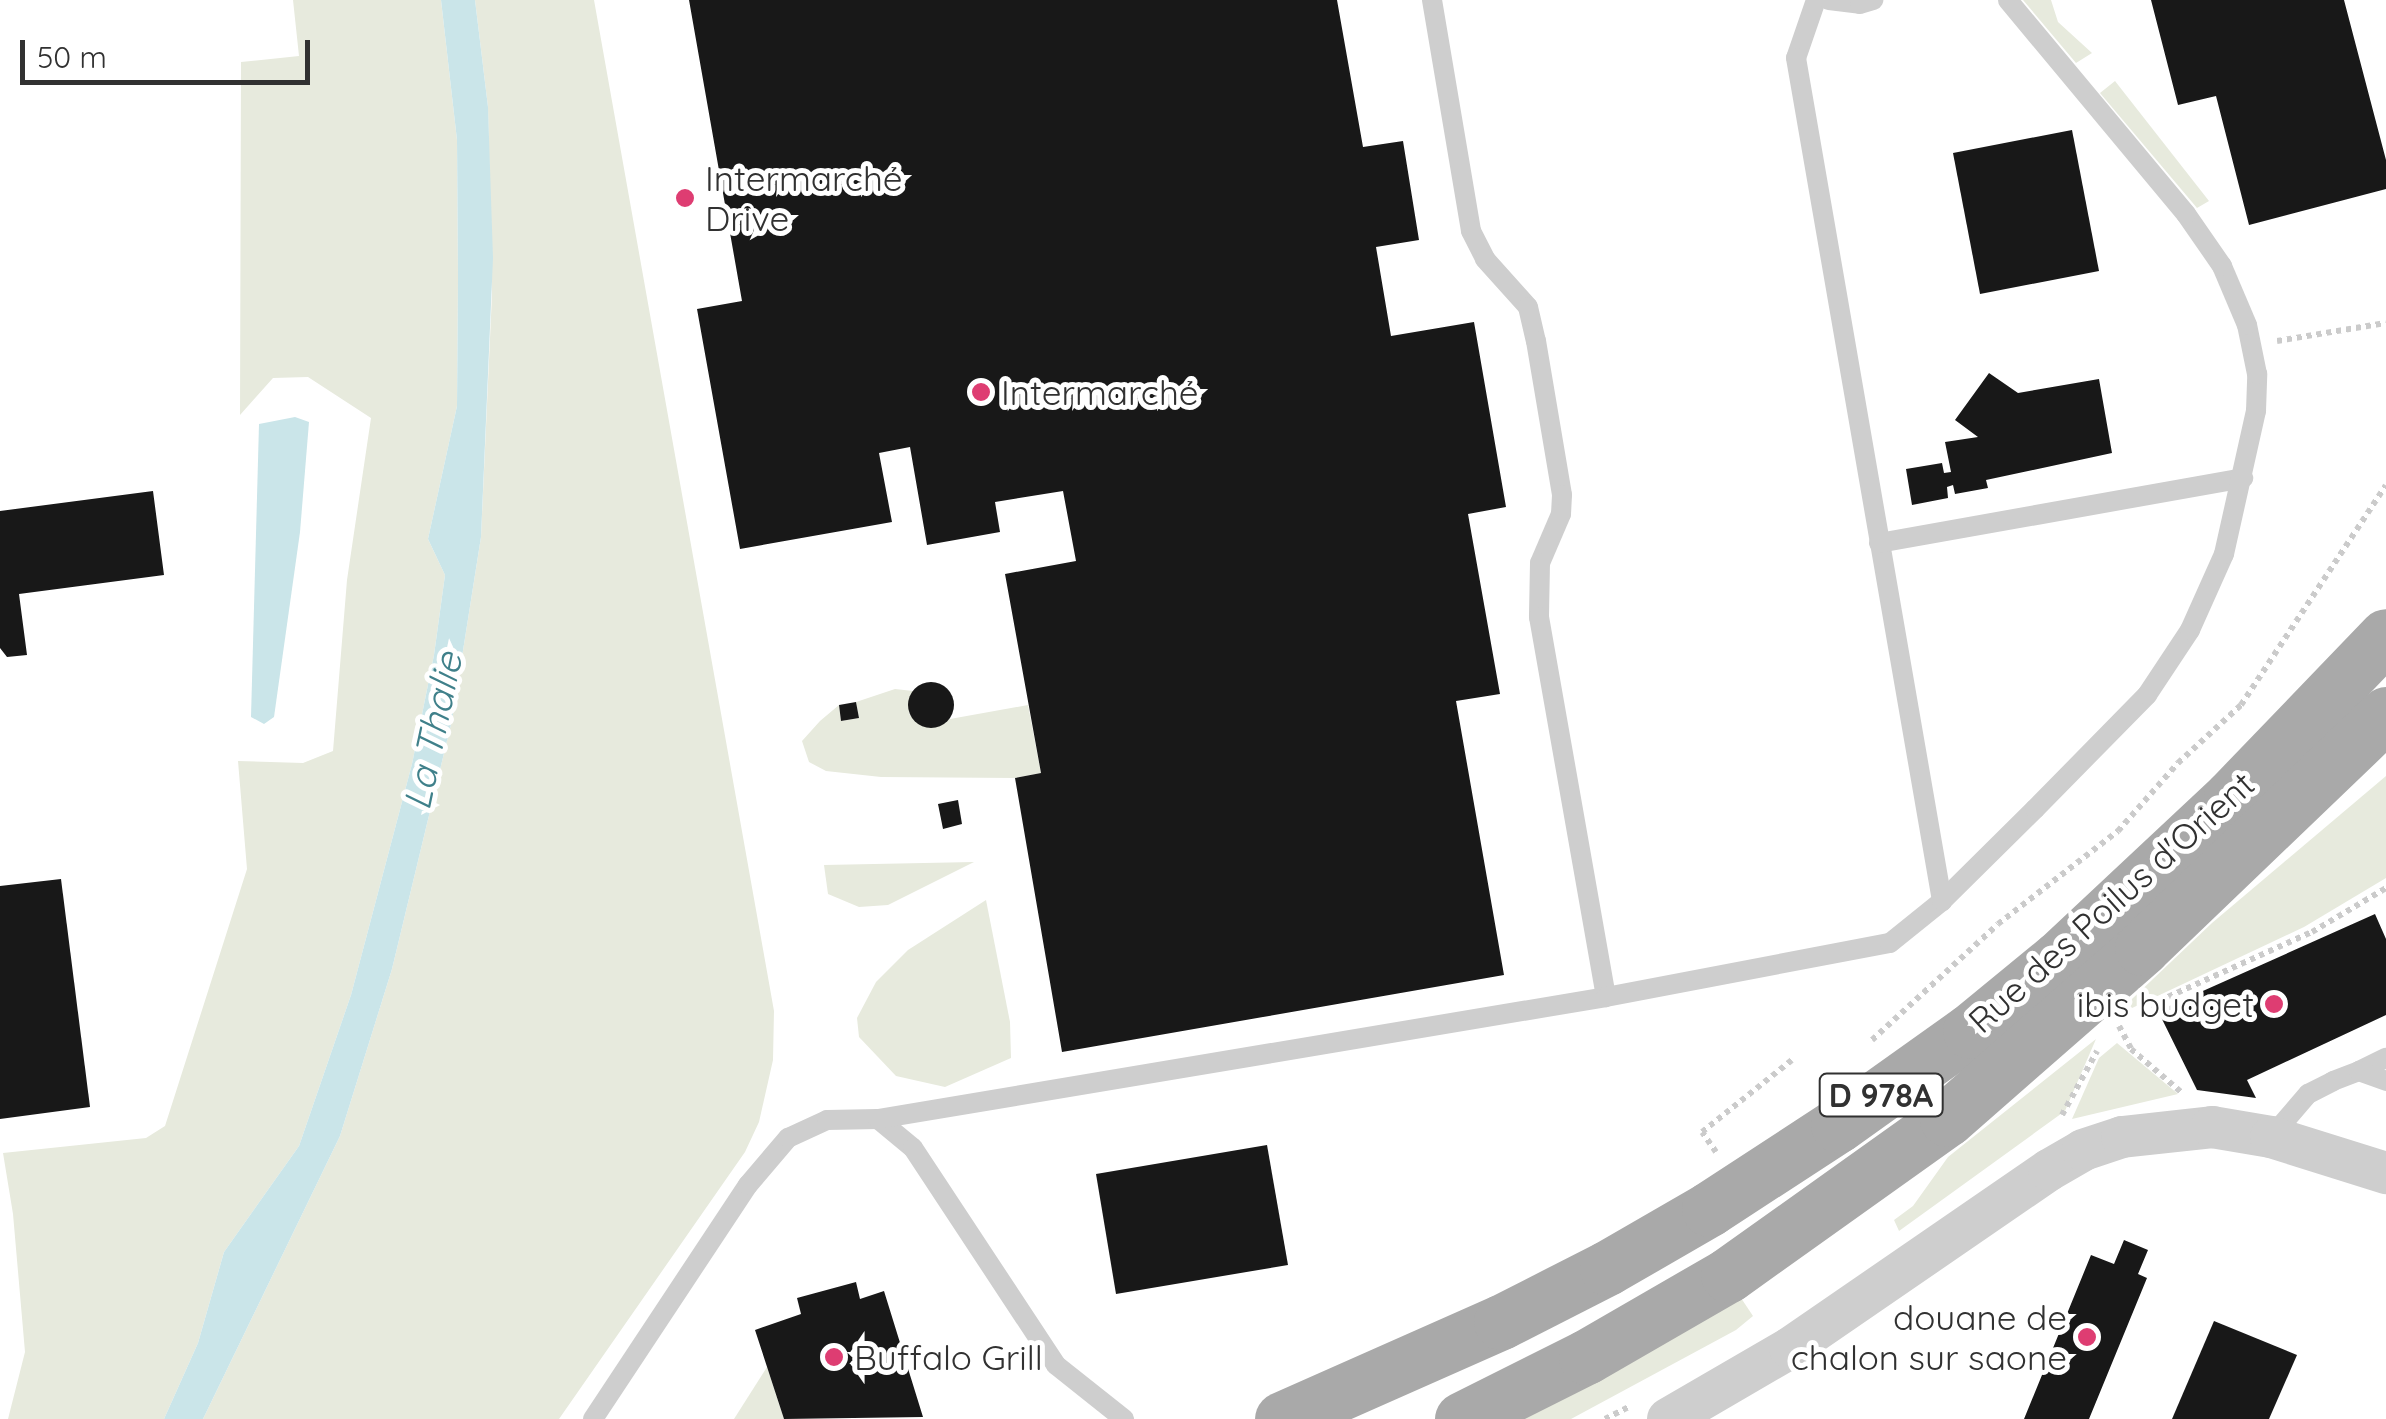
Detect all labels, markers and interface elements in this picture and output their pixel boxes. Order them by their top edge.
scale bar [25,20,315,82]
text: 50 m [37,38,107,76]
place label: Intermarché Drive [705,157,903,239]
marker: Intermarché Drive [674,187,696,209]
place label: Intermarché [1001,371,1199,413]
marker: Intermarché [970,381,992,403]
water label: La Thalie [394,648,472,814]
street label: Rue des Poilus d'Orient [1960,763,2262,1041]
place label: ibis budget [2077,983,2254,1025]
marker: ibis budget [2263,993,2285,1015]
road number: D 978A [1818,1068,1944,1122]
place label: douane de chalon sur saone [1791,1296,2067,1378]
marker: douane de chalon sur saone [2076,1326,2098,1348]
place label: Buffalo Grill [854,1336,1043,1378]
marker: Buffalo Grill [823,1346,845,1368]

